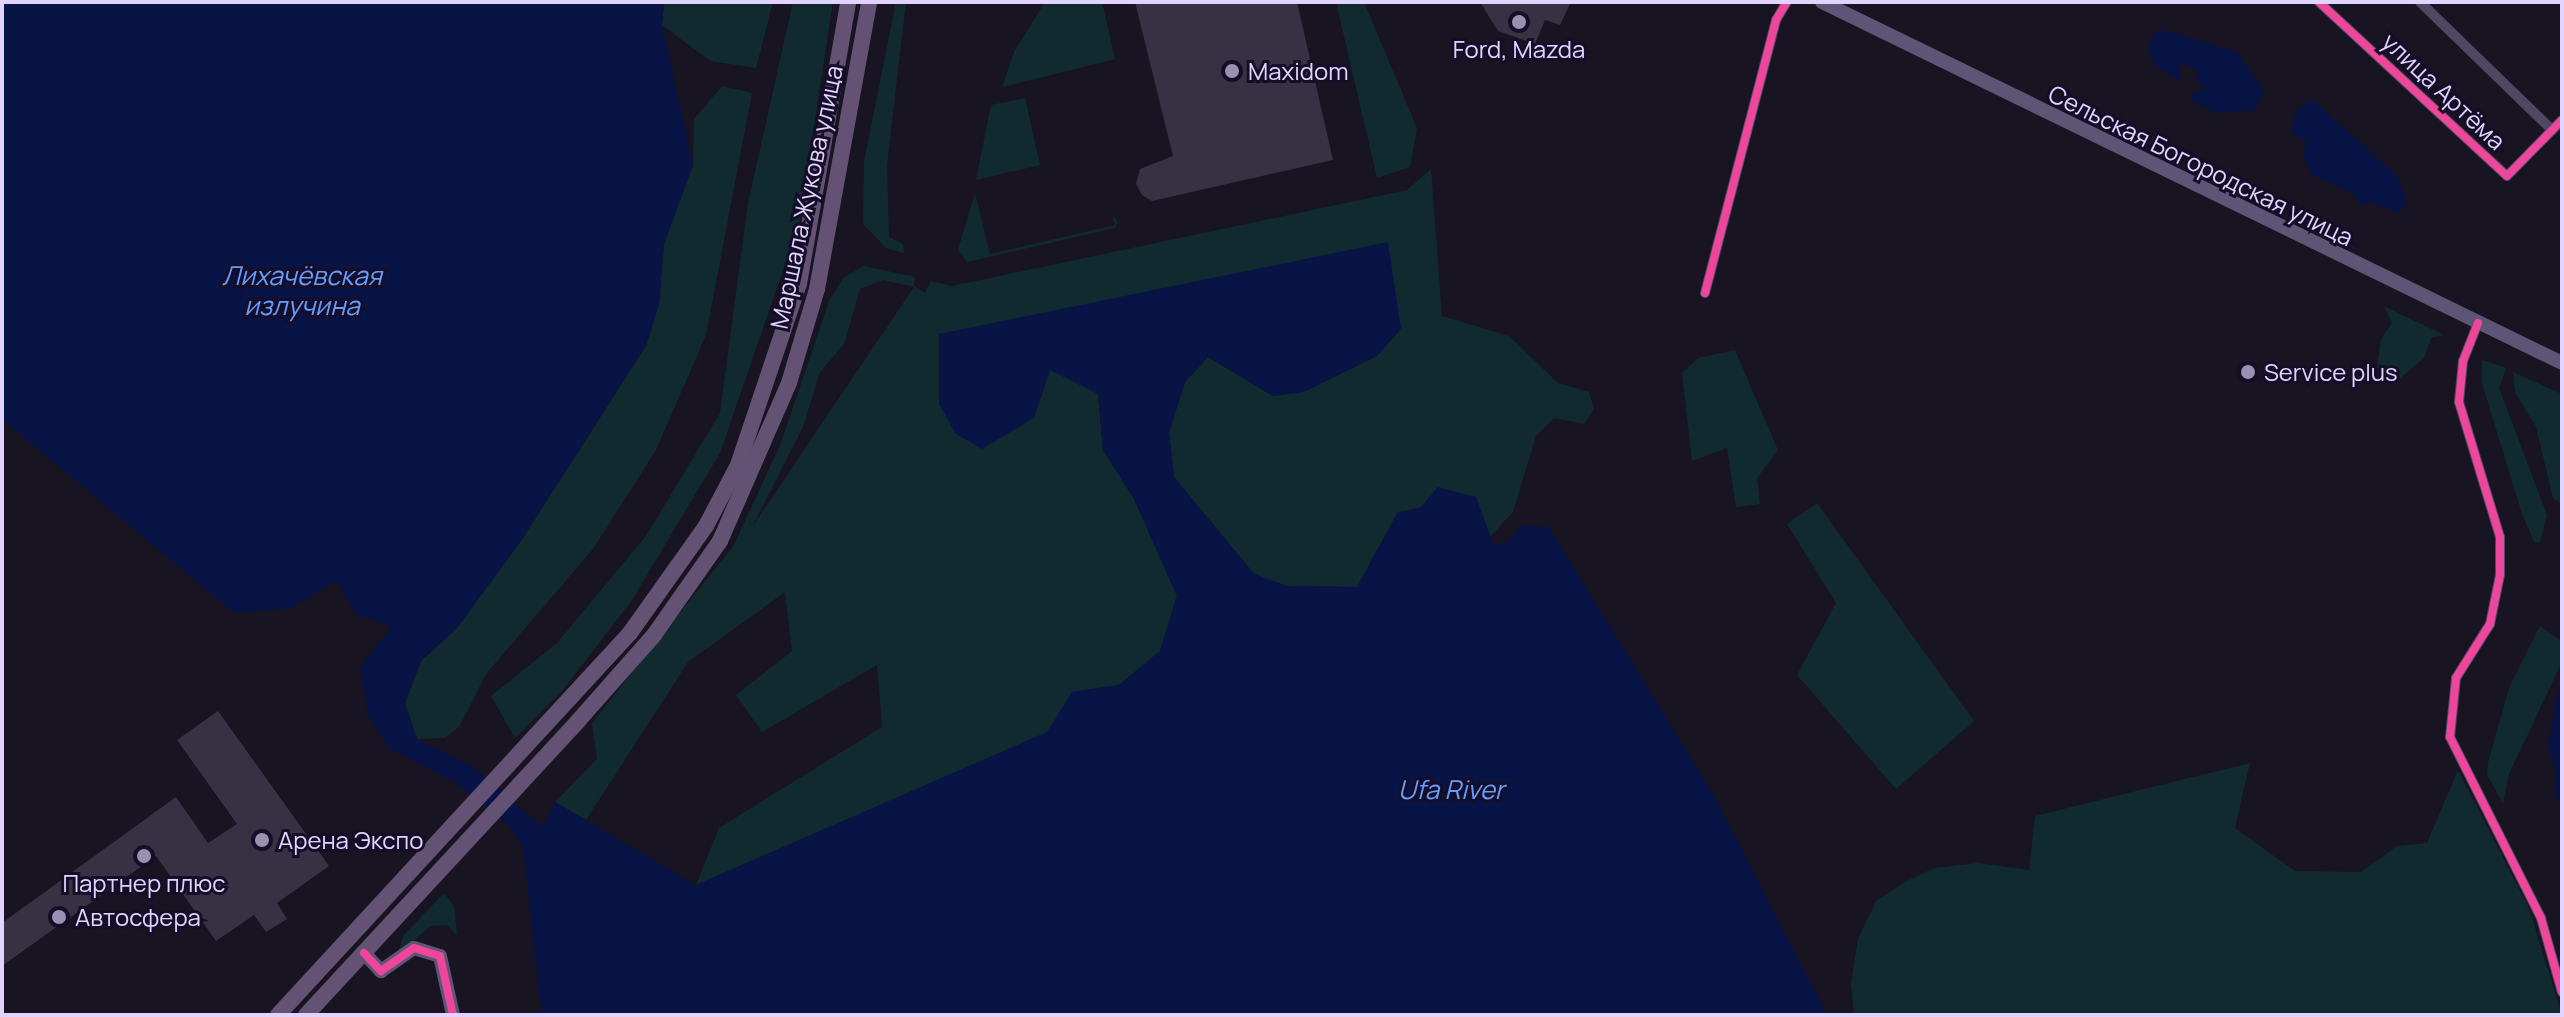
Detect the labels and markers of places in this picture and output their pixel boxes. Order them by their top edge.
marker: Ford, Mazda [1510,13,1528,31]
place label: Ford, Mazda [1453,35,1585,63]
place label: Maxidom [1248,57,1349,85]
marker: Maxidom [1223,62,1241,80]
place label: Service plus [2264,358,2398,386]
marker: Service plus [2239,363,2257,381]
place label: Арена Экспо [278,826,423,854]
marker: Арена Экспо [253,831,271,849]
marker: Партнер плюс [135,847,153,865]
place label: Партнер плюс [62,869,226,897]
place label: Автосфера [75,903,201,931]
marker: Автосфера [50,908,68,926]

